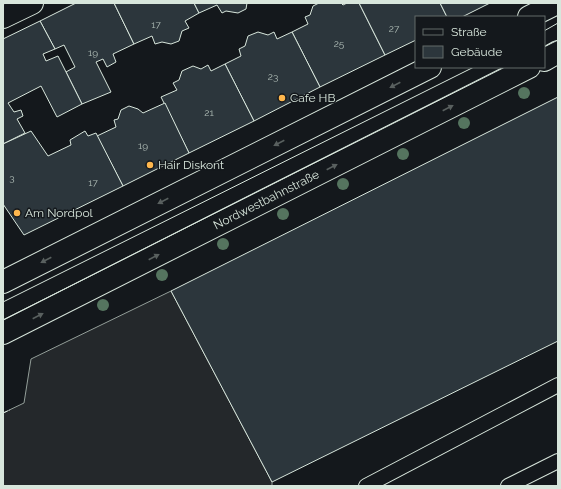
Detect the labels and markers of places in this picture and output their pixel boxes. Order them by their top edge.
place label: Cafe HB [290,91,335,105]
marker: Cafe HB [277,93,287,103]
place label: Hair Diskont [158,158,224,172]
marker: Hair Diskont [145,160,155,170]
place label: Am Nordpol [25,206,94,220]
marker: Am Nordpol [12,208,22,218]

